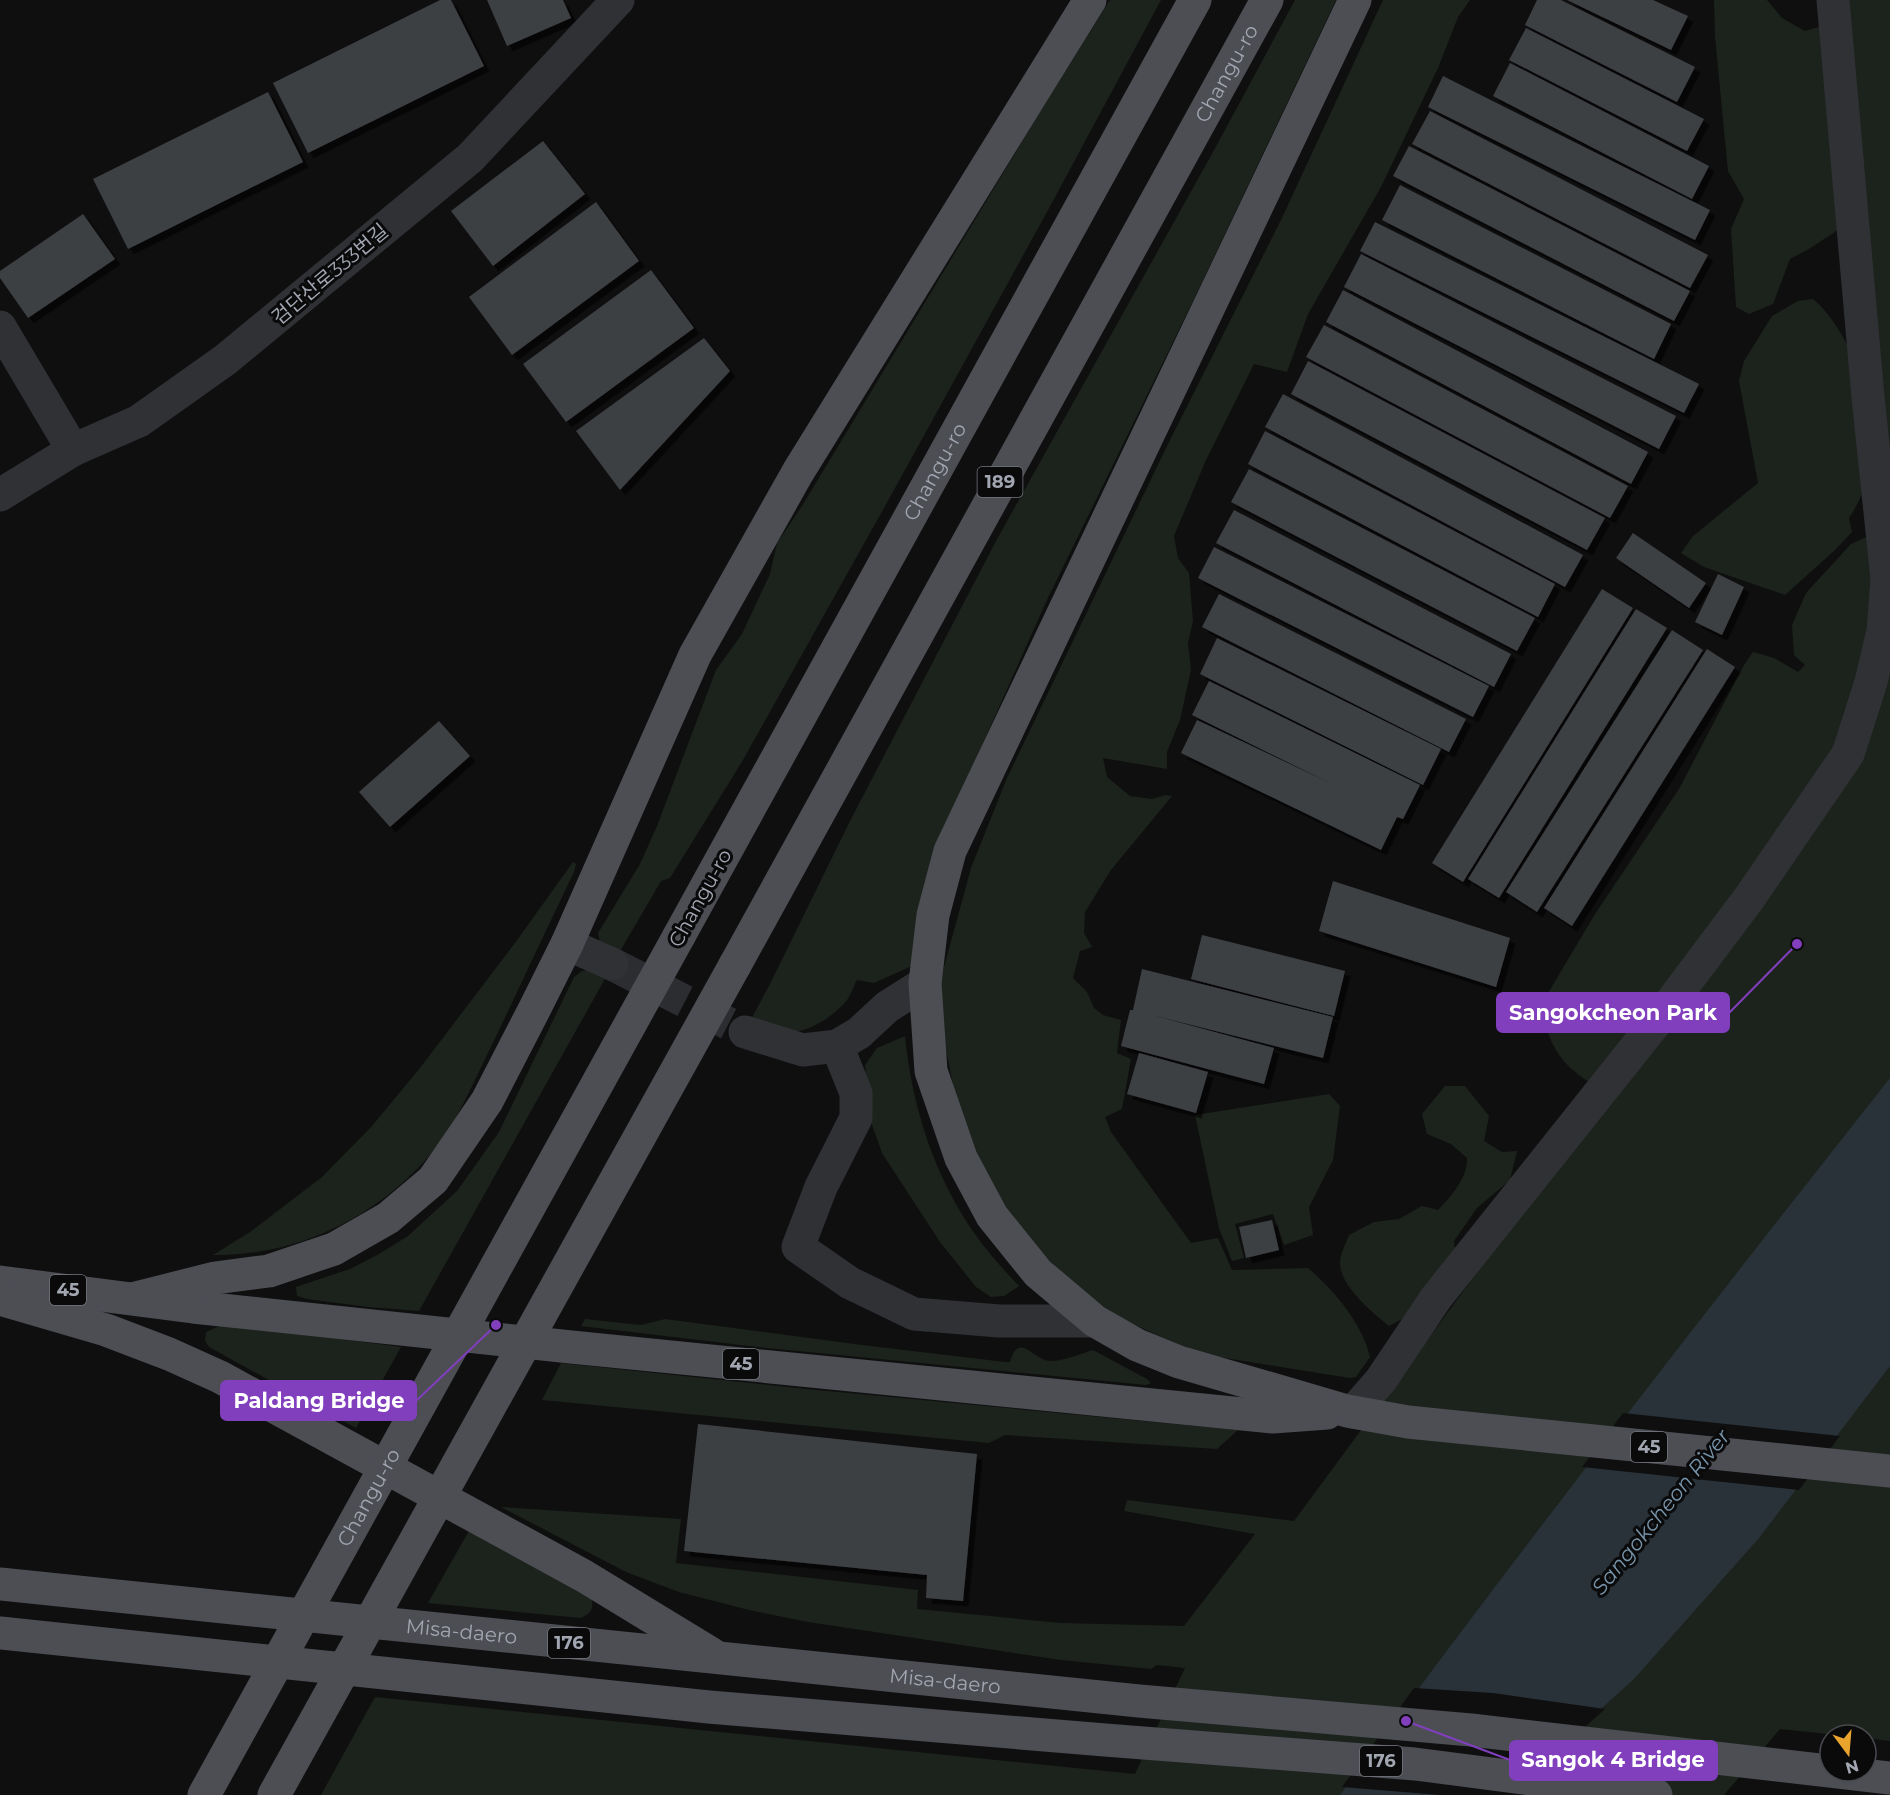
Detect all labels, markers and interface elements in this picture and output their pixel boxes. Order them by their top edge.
street label: Changu-ro [1190,20,1263,127]
street label: 검단산로333번길 [267,219,393,329]
street label: Changu-ro [898,419,971,525]
road number: 189 [978,467,1022,497]
street label: Changu-ro [663,845,737,951]
callout: Sangokcheon Park [1497,993,1729,1032]
text: Sangokcheon Park [1509,1000,1717,1025]
road number: 45 [50,1275,86,1305]
road number: 45 [723,1349,759,1379]
callout: Paldang Bridge [221,1381,416,1420]
text: Paldang Bridge [234,1388,404,1413]
water label: Sangokcheon River [1586,1424,1735,1599]
road number: 45 [1631,1432,1667,1462]
street label: Changu-ro [332,1444,405,1551]
street label: Misa-daero [405,1614,518,1649]
road number: 176 [548,1628,590,1658]
street label: Misa-daero [888,1663,1002,1699]
north arrow [1818,1723,1878,1783]
callout: Sangok 4 Bridge [1510,1741,1717,1780]
road number: 176 [1360,1746,1402,1776]
text: Sangok 4 Bridge [1521,1747,1705,1772]
text: N [1843,1756,1861,1778]

